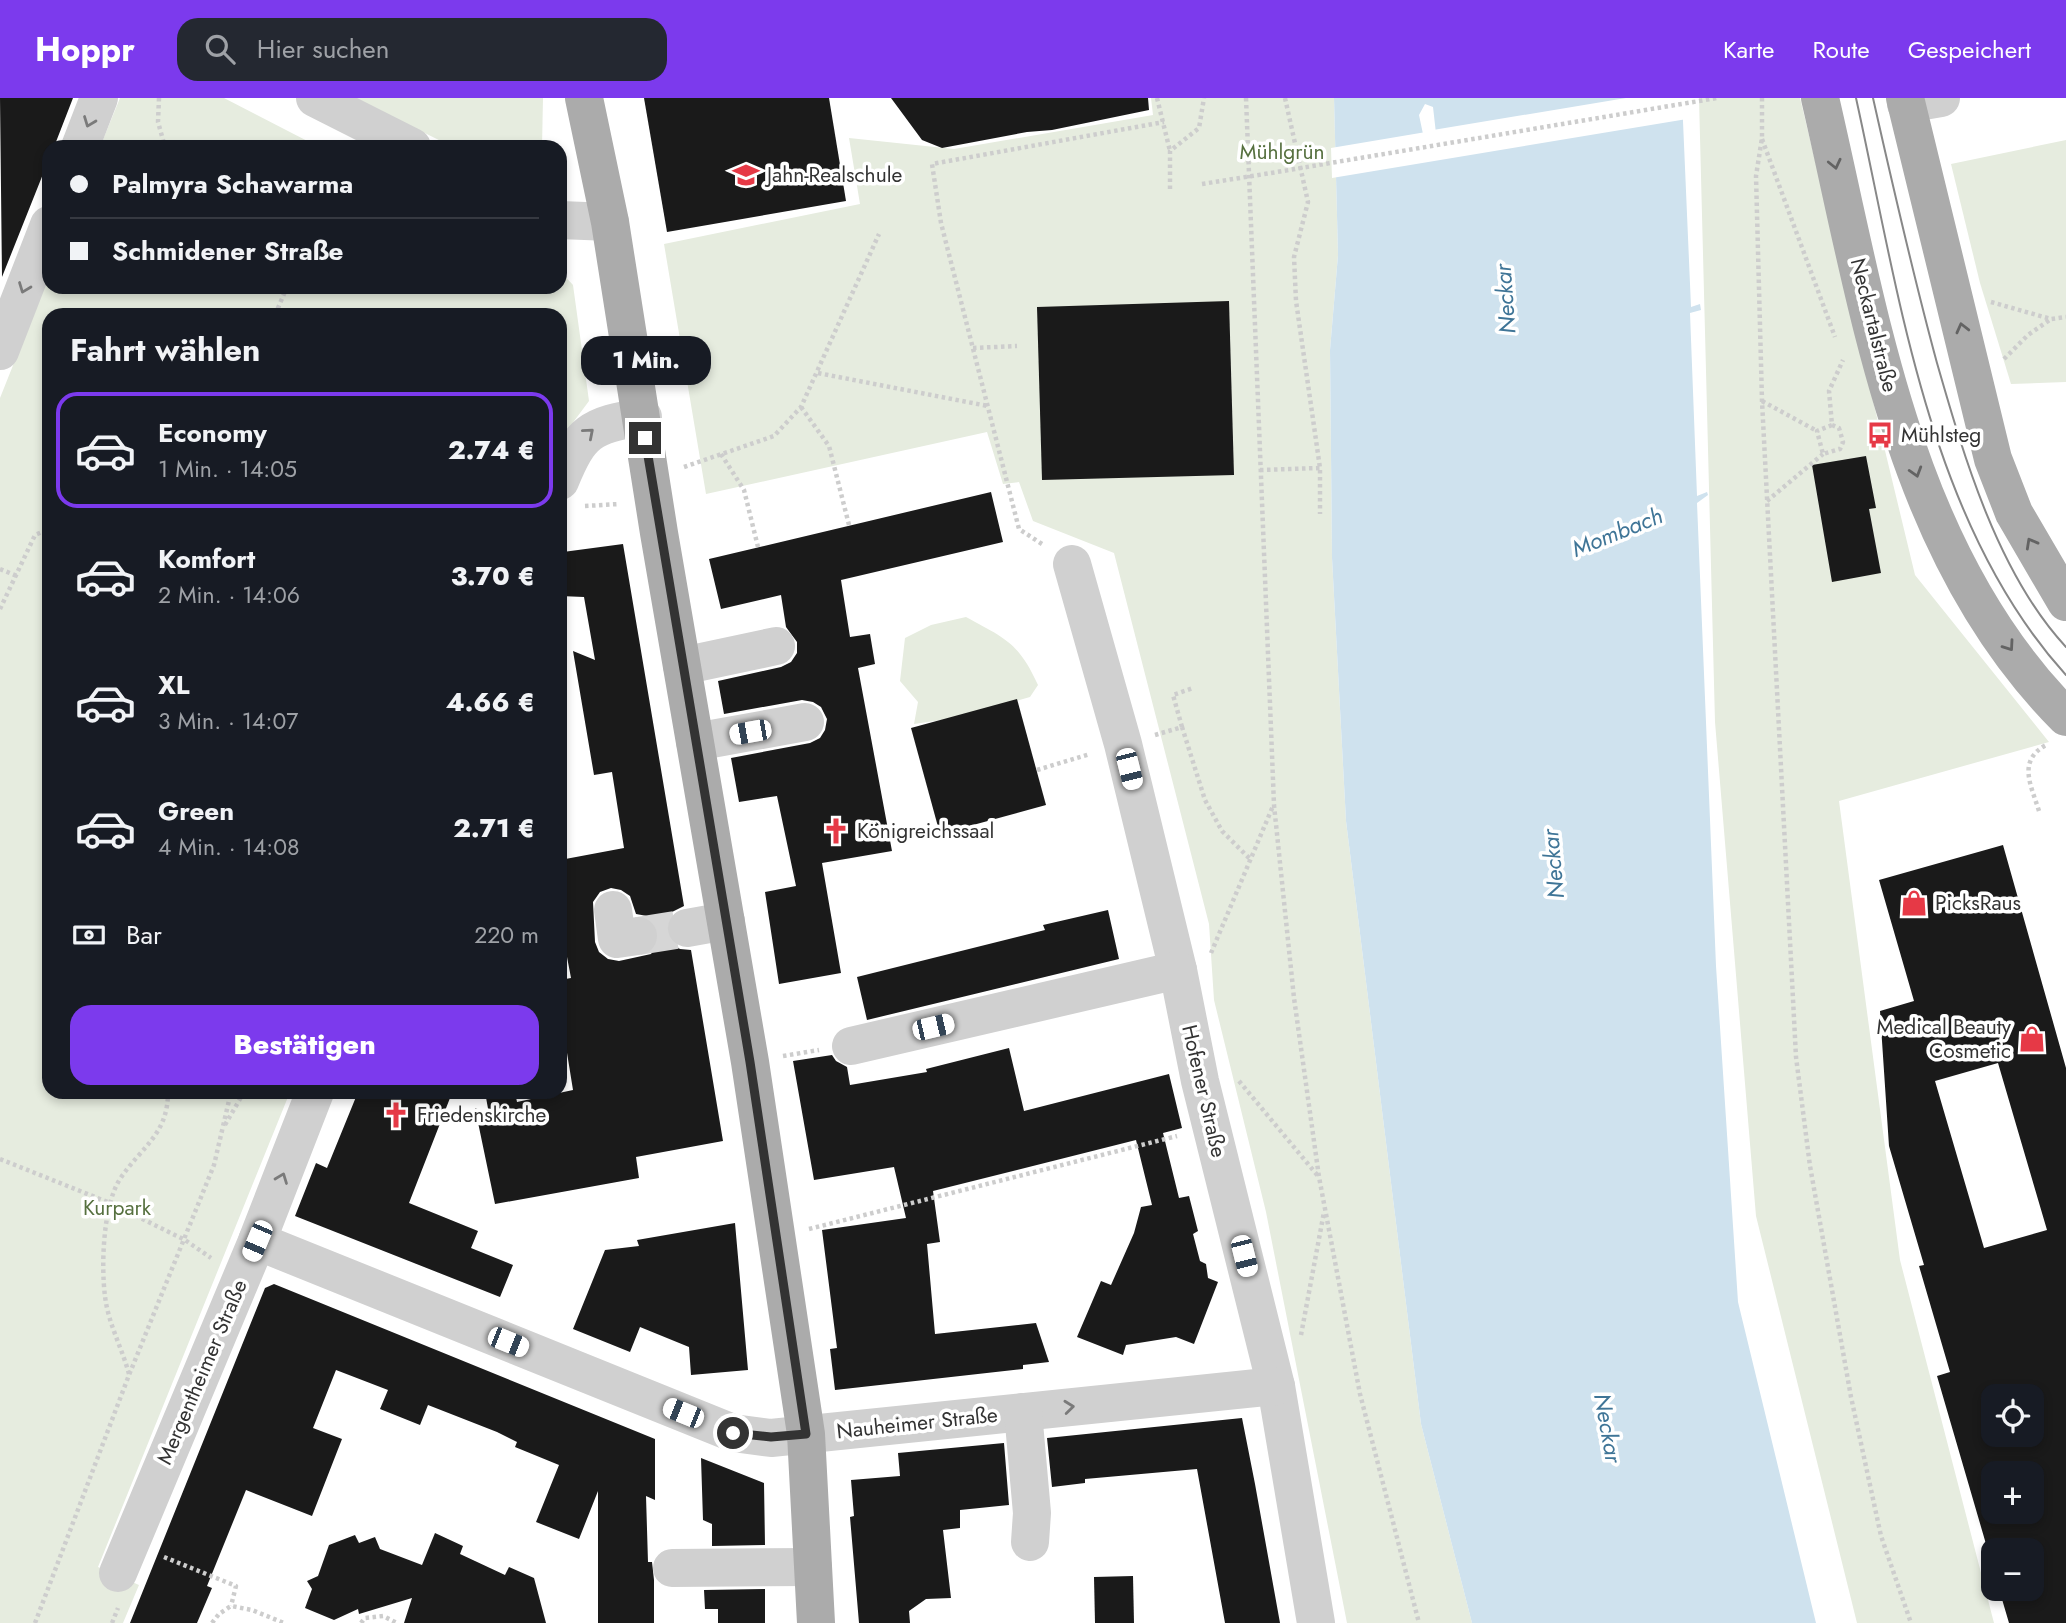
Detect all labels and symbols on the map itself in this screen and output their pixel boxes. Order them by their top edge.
one-way arrow [84,116,98,128]
park label: Mühlgrün [1239,137,1325,167]
one-way arrow [1827,158,1841,170]
school or university icon: Jahn-Realschule [731,160,761,190]
place label: Jahn-Realschule [764,160,902,190]
street label: Neckartalstraße [1843,255,1905,395]
water label: Neckar [1486,262,1524,335]
one-way arrow [19,281,33,293]
one-way arrow [1956,322,1970,334]
callout: 1 Min. [580,336,710,386]
bus stop icon: Mühlsteg [1865,420,1895,450]
place label: Mühlsteg [1901,420,1981,450]
route end [629,422,661,454]
one-way arrow [581,429,594,441]
one-way arrow [1907,466,1922,478]
water label: Mombach [1566,498,1668,566]
one-way arrow [2026,538,2039,551]
one-way arrow [2001,638,2013,651]
car [728,718,773,746]
car [1114,746,1145,792]
church icon: Königreichssaal [821,816,851,846]
place label: Königreichssaal [857,816,994,846]
water label: Neckar [1533,826,1573,900]
shop icon: PicksRaus [1899,888,1929,918]
place label: PicksRaus [1935,888,2021,918]
car [911,1012,956,1042]
place label: Medical Beauty Cosmetic [1877,1012,2012,1066]
street label: Hofener Straße [1174,1022,1234,1160]
shop icon: Medical Beauty Cosmetic [2017,1024,2047,1054]
church icon: Friedenskirche [381,1100,411,1130]
place label: Friedenskirche [417,1100,546,1130]
one-way arrow [274,1172,288,1184]
park label: Kurpark [83,1193,152,1223]
car [240,1218,275,1264]
car [1229,1233,1260,1279]
street label: Mergentheimer Straße [149,1275,255,1469]
car [485,1324,532,1360]
water label: Neckar [1585,1391,1631,1467]
car [660,1395,707,1431]
street label: Nauheimer Straße [835,1400,999,1446]
one-way arrow [1063,1400,1075,1415]
route start [717,1417,749,1449]

